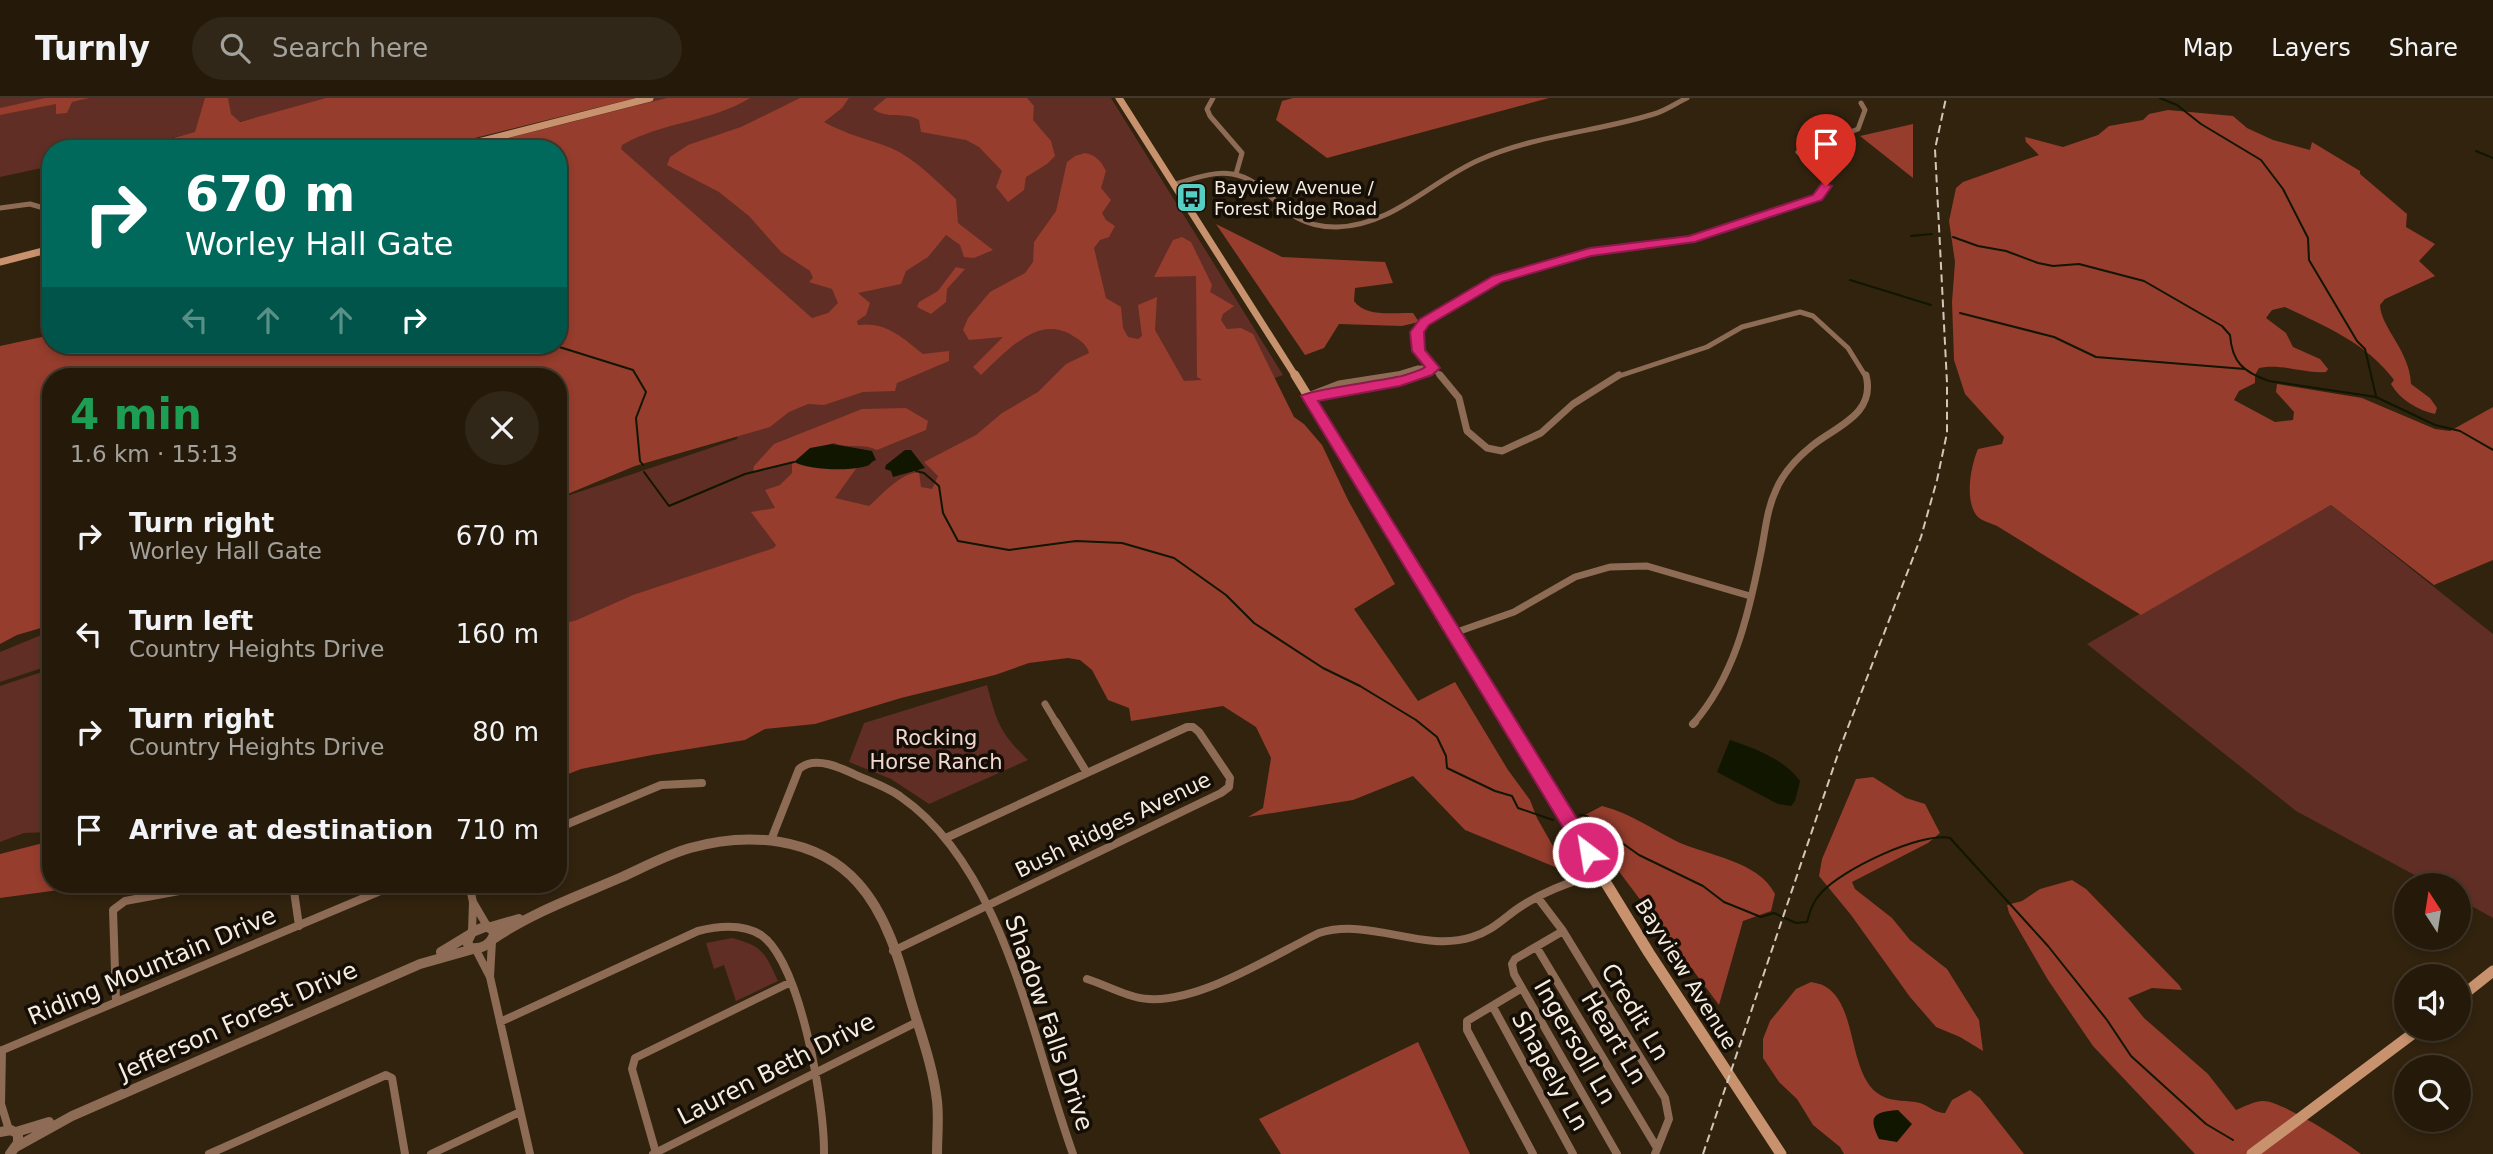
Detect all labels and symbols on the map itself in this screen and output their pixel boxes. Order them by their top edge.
pin [1796,114,1856,186]
place label: Bayview Avenue / Forest Ridge Road [1214,177,1377,219]
bus stop icon: Bayview Avenue / Forest Ridge Road [1174,181,1208,215]
park label: Rocking Horse Ranch [870,726,1002,774]
street label: Bush Ridges Avenue [1011,767,1215,883]
position arrow [1551,815,1625,889]
north arrow [2394,873,2471,950]
street label: Bayview Avenue [1630,894,1742,1054]
street label: Riding Mountain Drive [24,901,280,1031]
street label: Shadow Falls Drive [999,912,1099,1134]
street label: Jefferson Forest Drive [112,956,362,1087]
street label: Credit Ln [1595,958,1675,1066]
street label: Ingersoll Ln [1528,975,1622,1109]
street label: Heart Ln [1575,987,1653,1089]
street label: Shapely Ln [1506,1006,1594,1136]
street label: Lauren Beth Drive [673,1007,879,1131]

